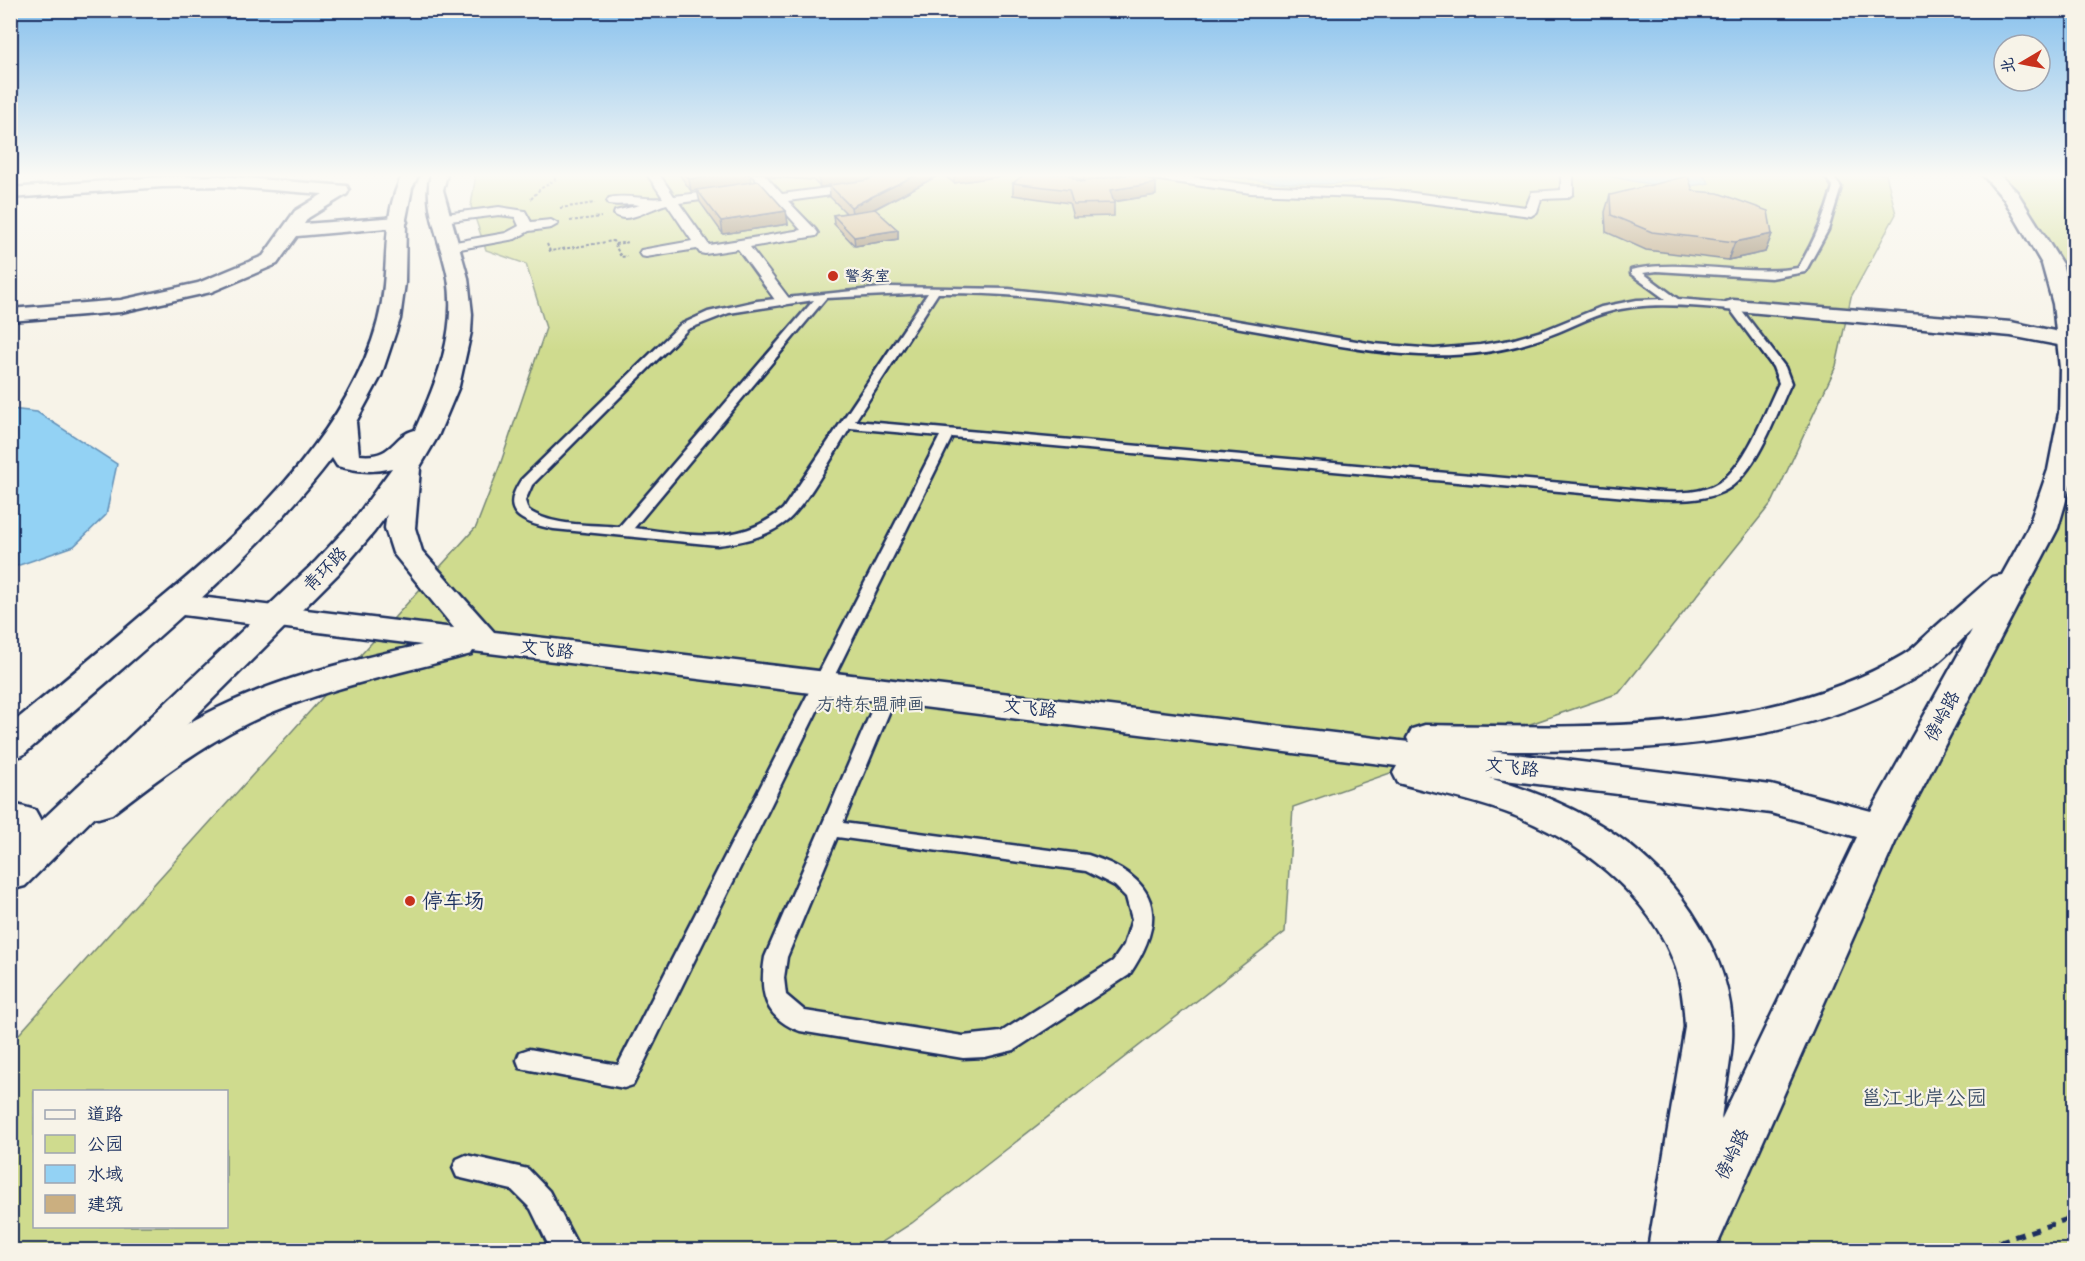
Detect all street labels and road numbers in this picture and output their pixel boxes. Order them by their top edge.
street label: 青环路 [297,541,352,597]
street label: 文飞路 [519,633,575,664]
street label: 傍岭路 [1918,686,1965,745]
street label: 文飞路 [1002,692,1058,723]
street label: 文飞路 [1484,751,1540,782]
street label: 傍岭路 [1709,1124,1754,1184]

